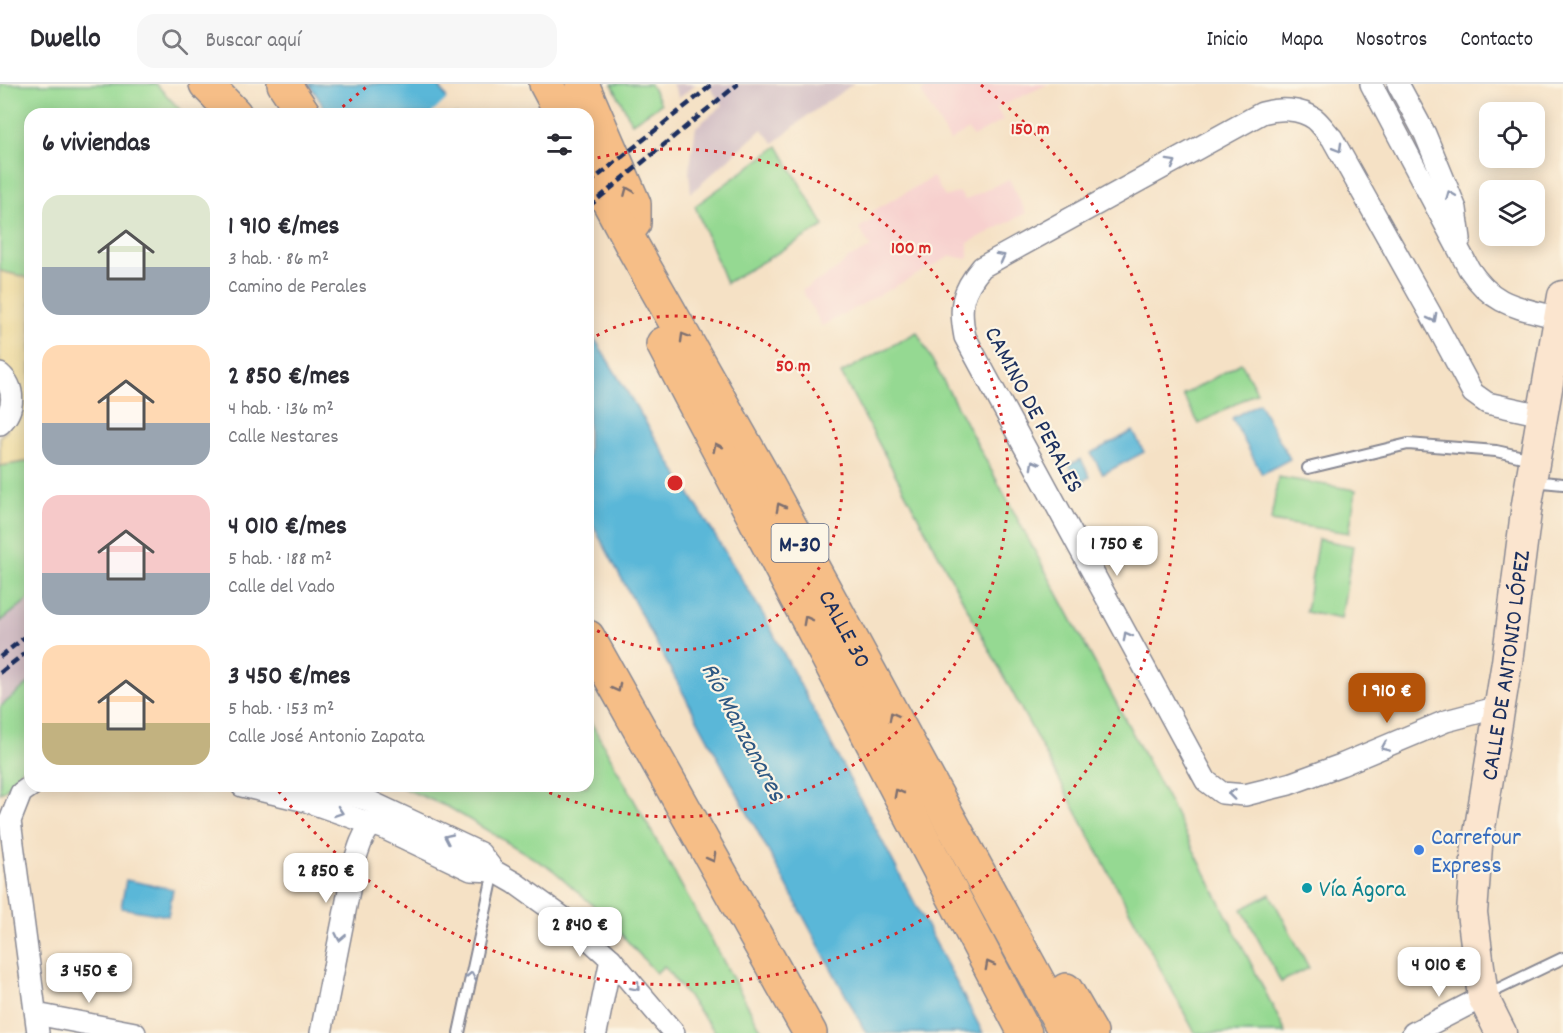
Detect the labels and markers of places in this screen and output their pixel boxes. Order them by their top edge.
centre of rings [665,473,685,493]
pin: 1 750 € [1062,526,1172,577]
pin: 1 910 € [1332,673,1442,724]
place label: Carrefour Express [1431,822,1521,884]
marker: Carrefour Express [1412,843,1426,857]
pin: 2 850 € [271,853,381,904]
place label: Vía Ágora [1319,874,1406,908]
marker: Vía Ágora [1300,881,1314,895]
pin: 2 840 € [525,907,635,958]
pin: 4 010 € [1384,947,1494,998]
pin: 3 450 € [34,953,144,1004]

